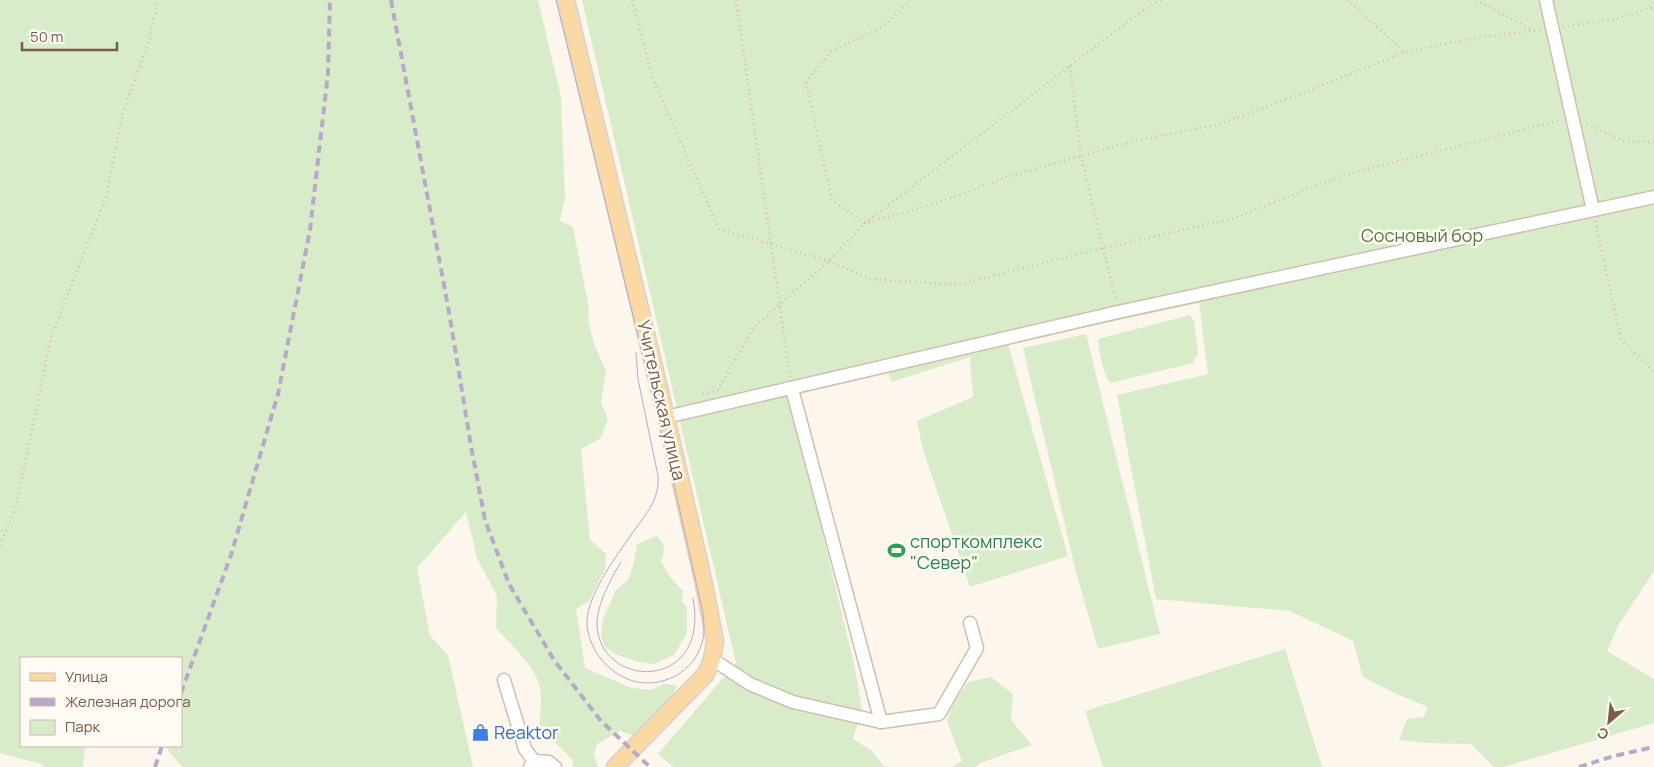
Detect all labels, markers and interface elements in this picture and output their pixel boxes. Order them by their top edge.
scale bar [22,20,118,52]
text: 50 m [30,26,64,47]
park label: Сосновый бор [1361,223,1483,247]
street label: Учительская улица [632,317,692,483]
place label: спорткомплекс "Север" [910,529,1042,574]
sports icon: спорткомплекс "Север" [886,541,906,561]
legend [20,657,182,747]
text: Улица [65,666,108,687]
text: Железная дорога [65,691,190,712]
north arrow [1584,697,1634,747]
text: Парк [65,716,101,737]
place label: Reaktor [494,720,559,744]
shop icon: Reaktor [470,722,490,742]
text: С [1594,723,1612,745]

